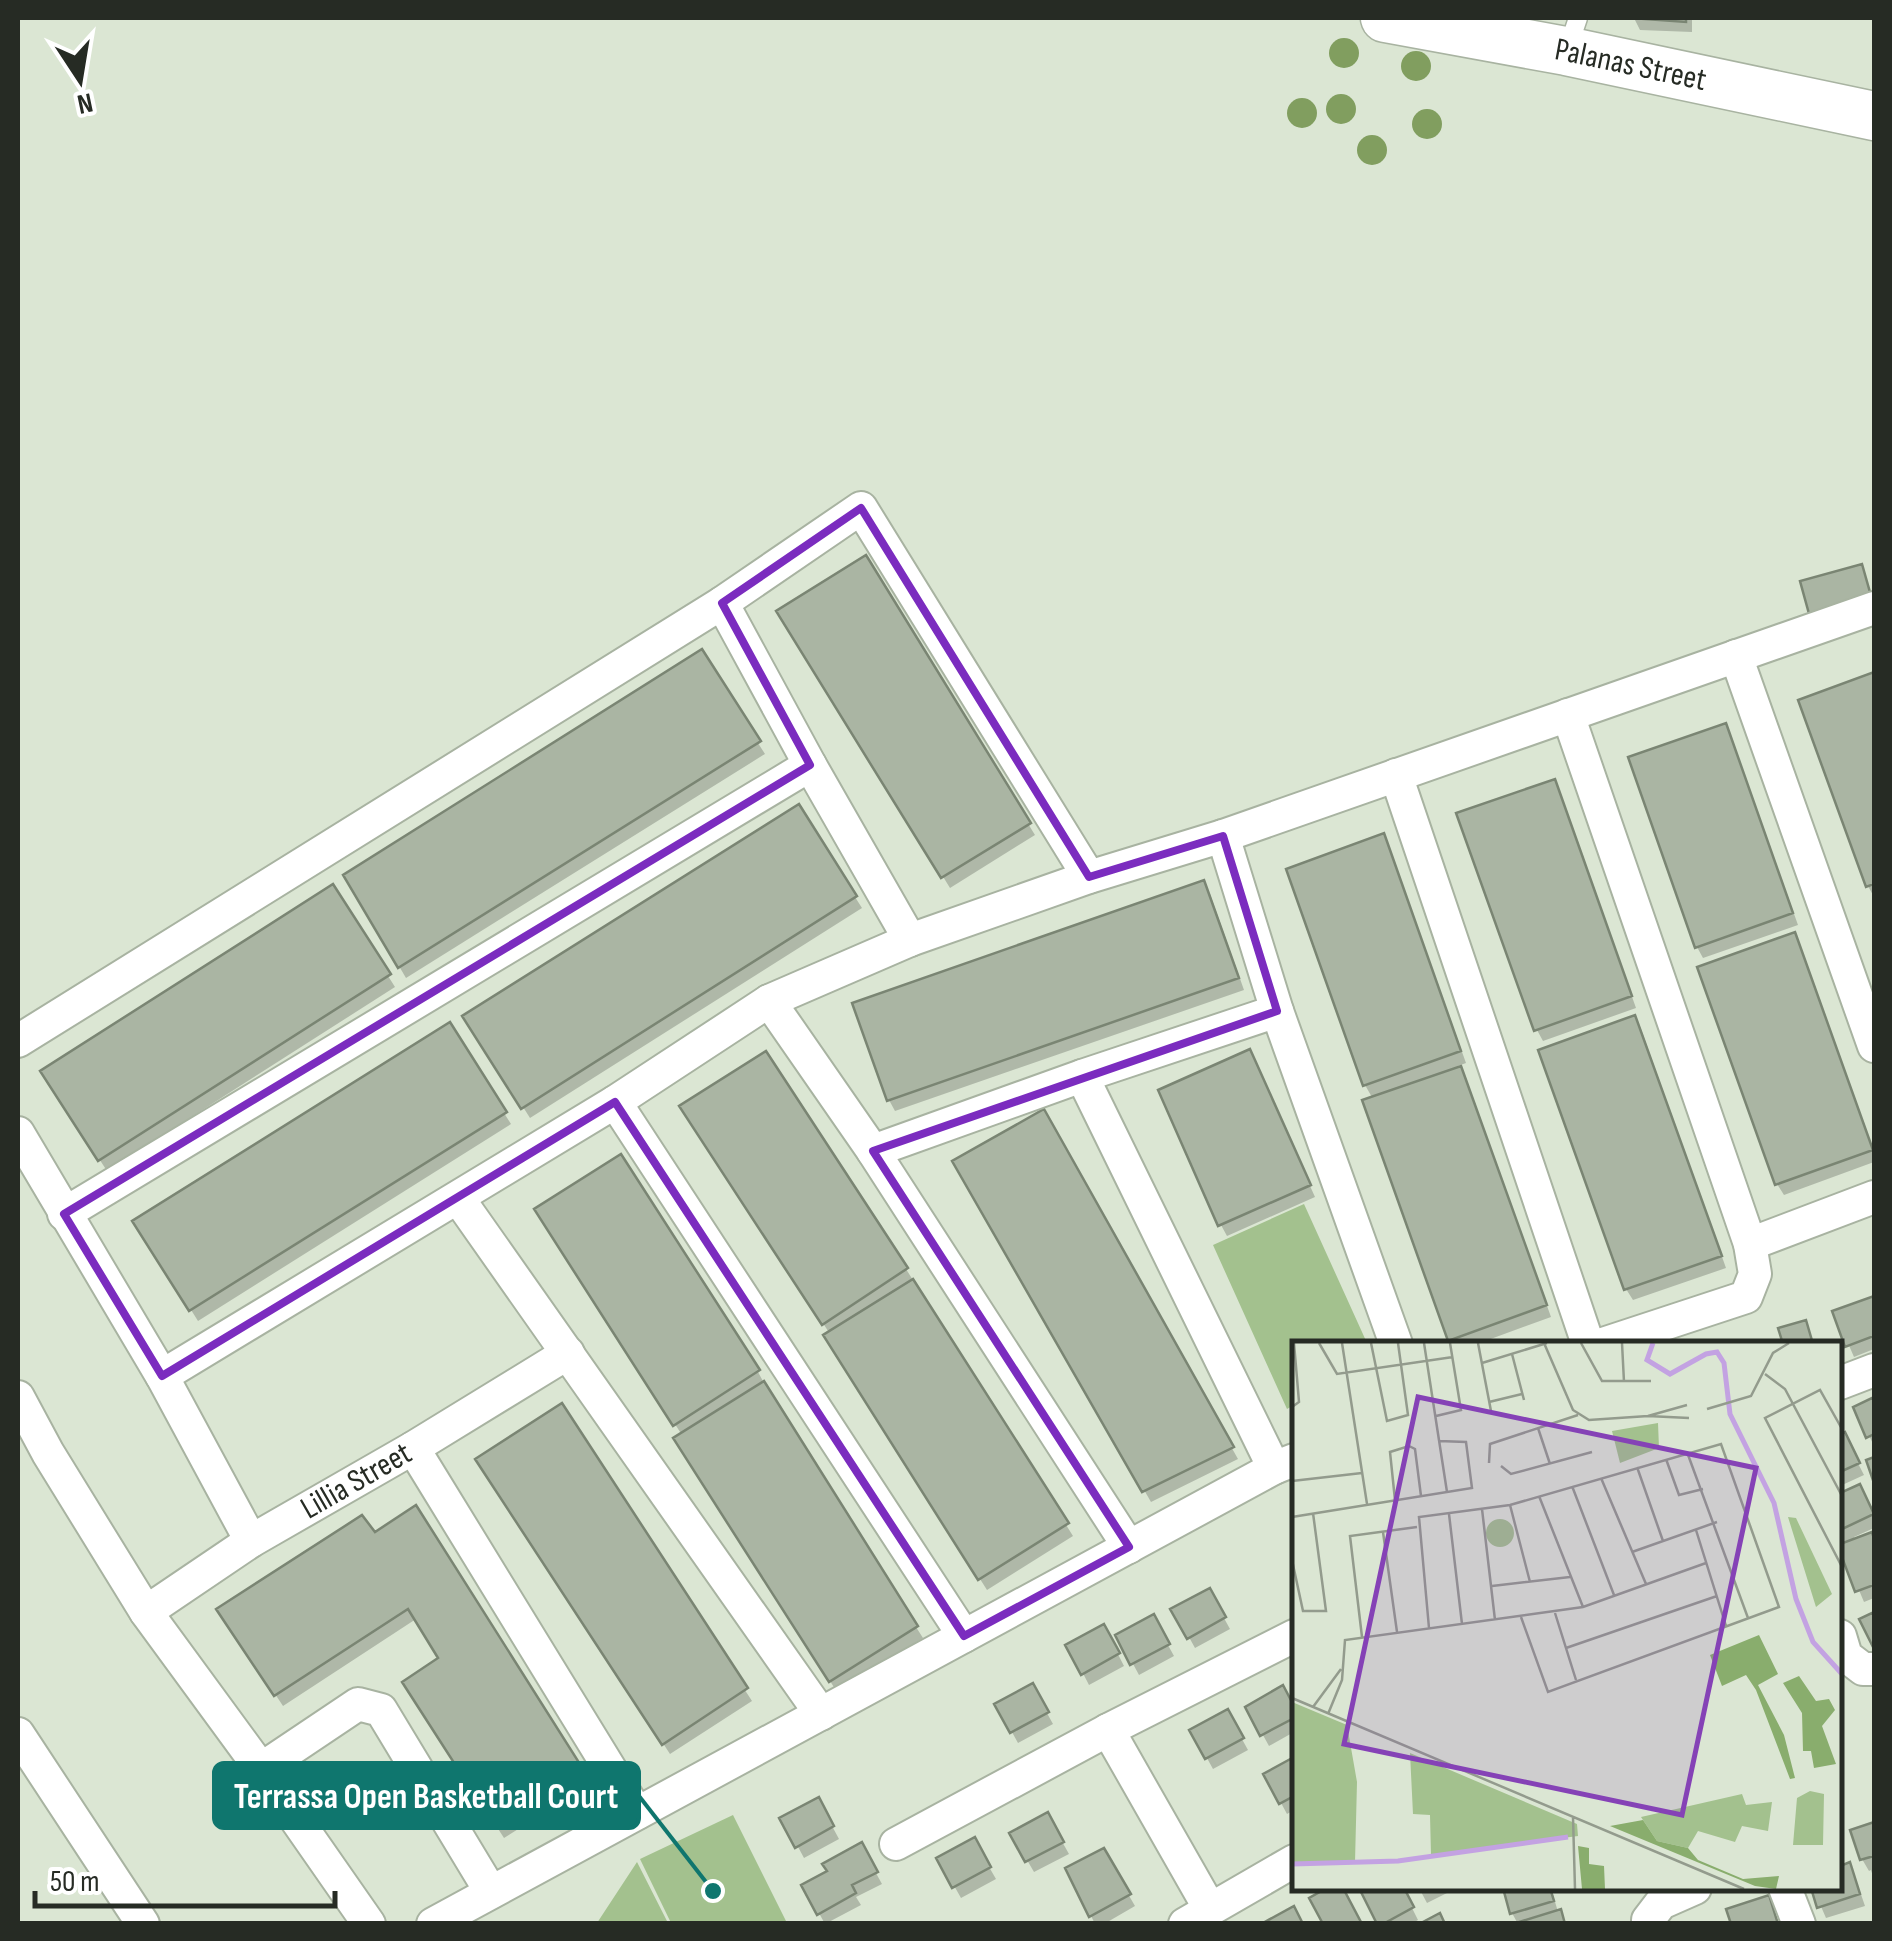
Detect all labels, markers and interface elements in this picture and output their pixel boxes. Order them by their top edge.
north arrow [30,30,130,130]
street label: Palanas Street [1552,30,1710,100]
text: N [74,85,96,121]
inset map [1292,1341,1842,1891]
street label: Lillia Street [294,1434,418,1528]
callout: Terrassa Open Basketball Court [214,1763,639,1828]
text: Terrassa Open Basketball Court [234,1776,618,1819]
scale bar [35,1846,335,1908]
text: 50 m [50,1864,99,1900]

